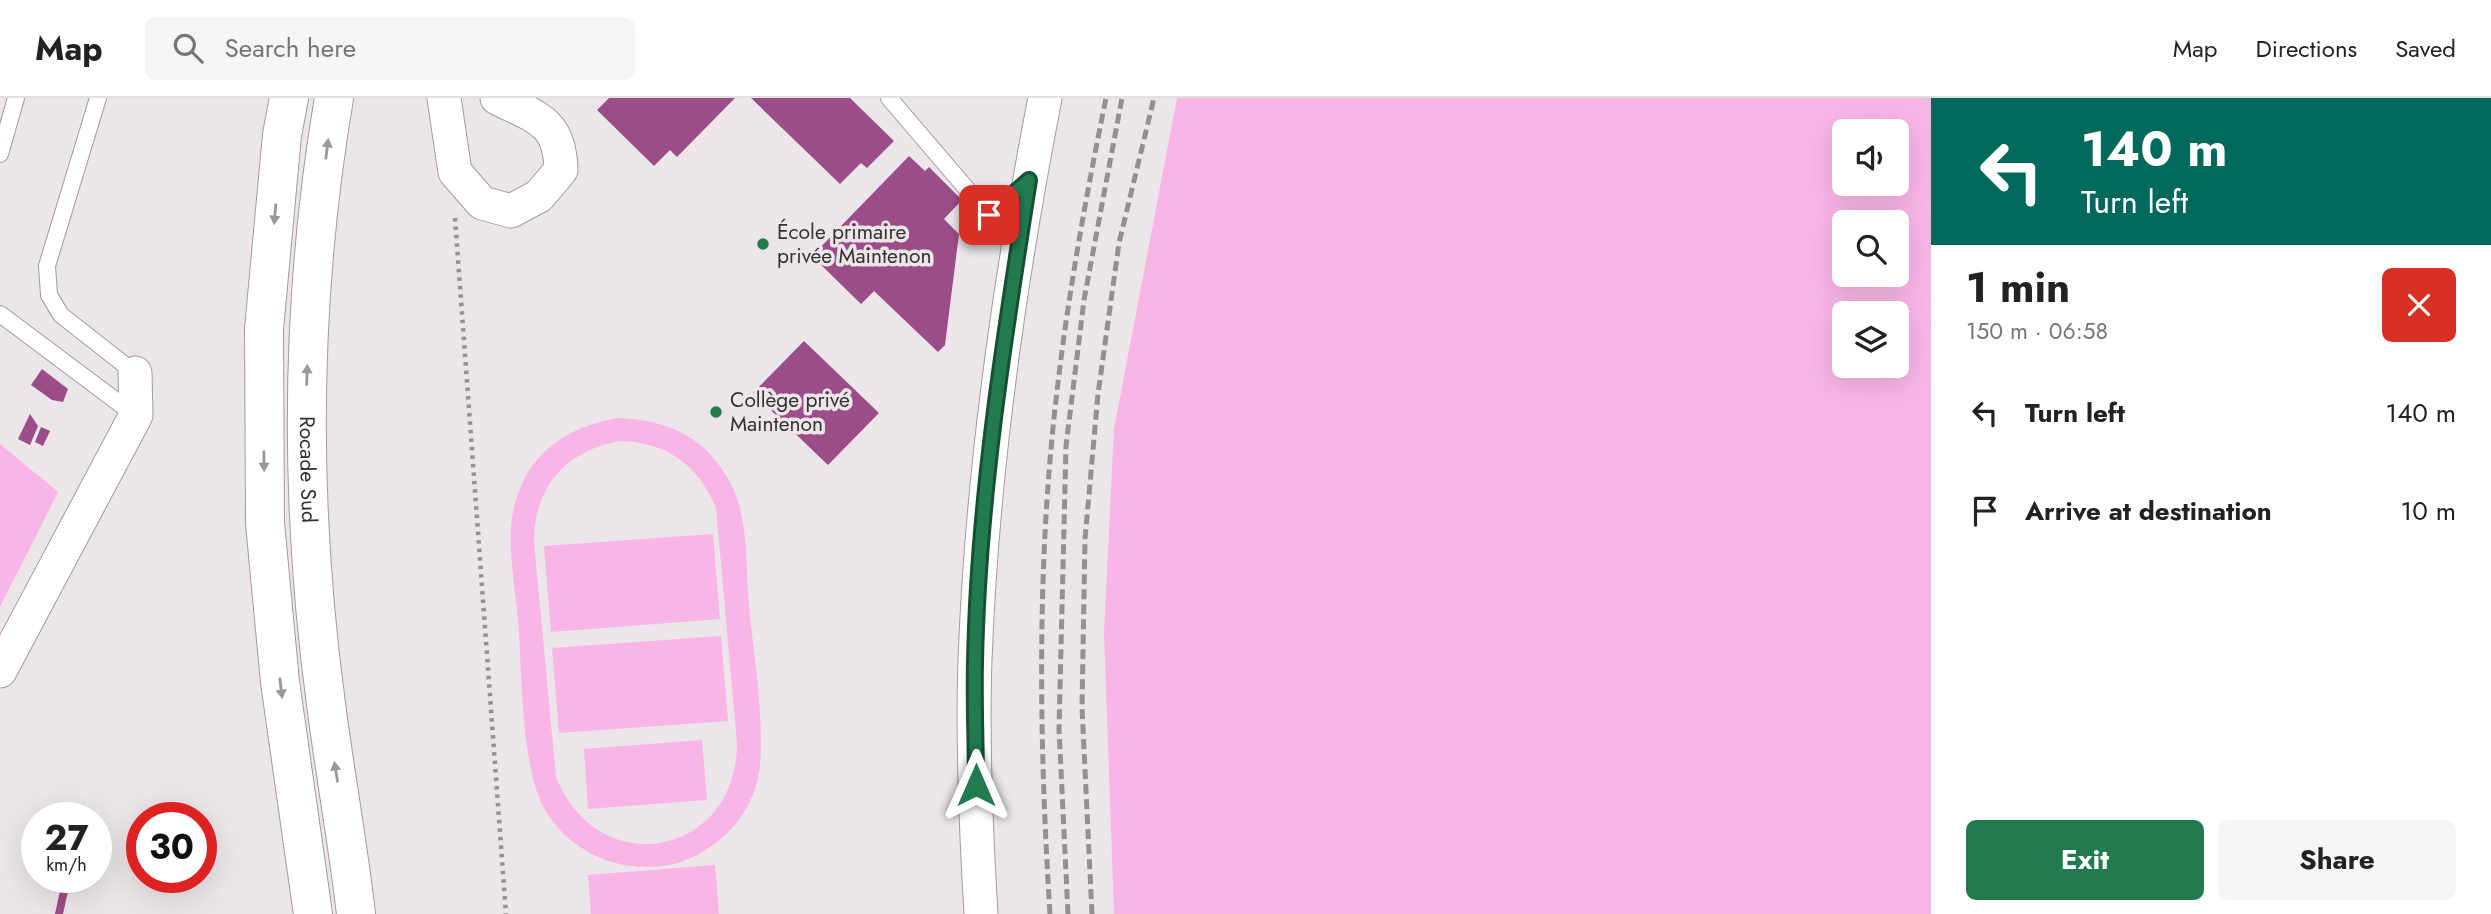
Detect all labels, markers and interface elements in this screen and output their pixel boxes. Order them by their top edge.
search box [145,17,635,80]
text: Map [35,25,103,72]
icon: search [169,29,207,67]
text: Search here [225,29,356,67]
text: Map [2173,31,2218,66]
text: Directions [2256,31,2357,66]
text: Saved [2395,31,2456,66]
text: 140 m [2081,114,2227,184]
map controls [1832,119,1909,378]
button: sound [1832,119,1909,196]
icon: left [1966,126,2057,217]
one-way arrow [321,138,332,160]
text: Turn left [2081,179,2188,225]
pin [959,185,1019,245]
icon: arrive [970,196,1008,234]
one-way arrow [269,203,280,225]
button: search [1832,210,1909,287]
place label: École primaire privée Maintenon [777,217,931,271]
marker: École primaire privée Maintenon [755,236,771,252]
text: 1 min [1966,257,2070,318]
button: close [2382,268,2456,342]
button: layers [1832,301,1909,378]
text: 150 m · 06:58 [1966,314,2108,348]
one-way arrow [302,364,313,386]
place label: Collège privé Maintenon [730,385,850,439]
icon: left [1966,394,2004,432]
text: Turn left [2025,394,2125,432]
text: 140 m [2385,394,2456,432]
marker: Collège privé Maintenon [708,404,724,420]
street label: Rocade Sud [292,416,324,524]
one-way arrow [259,451,270,473]
icon: arrive [1966,492,2004,530]
text: Arrive at destination [2025,492,2272,530]
text: 10 m [2401,492,2456,530]
one-way arrow [275,677,286,699]
position arrow [939,748,1013,822]
one-way arrow [330,761,341,783]
speed limit sign: 30 [126,802,217,893]
text: 27 [44,813,89,863]
button: Exit [1966,820,2204,900]
button: Share [2218,820,2456,900]
text: km/h [46,852,87,878]

